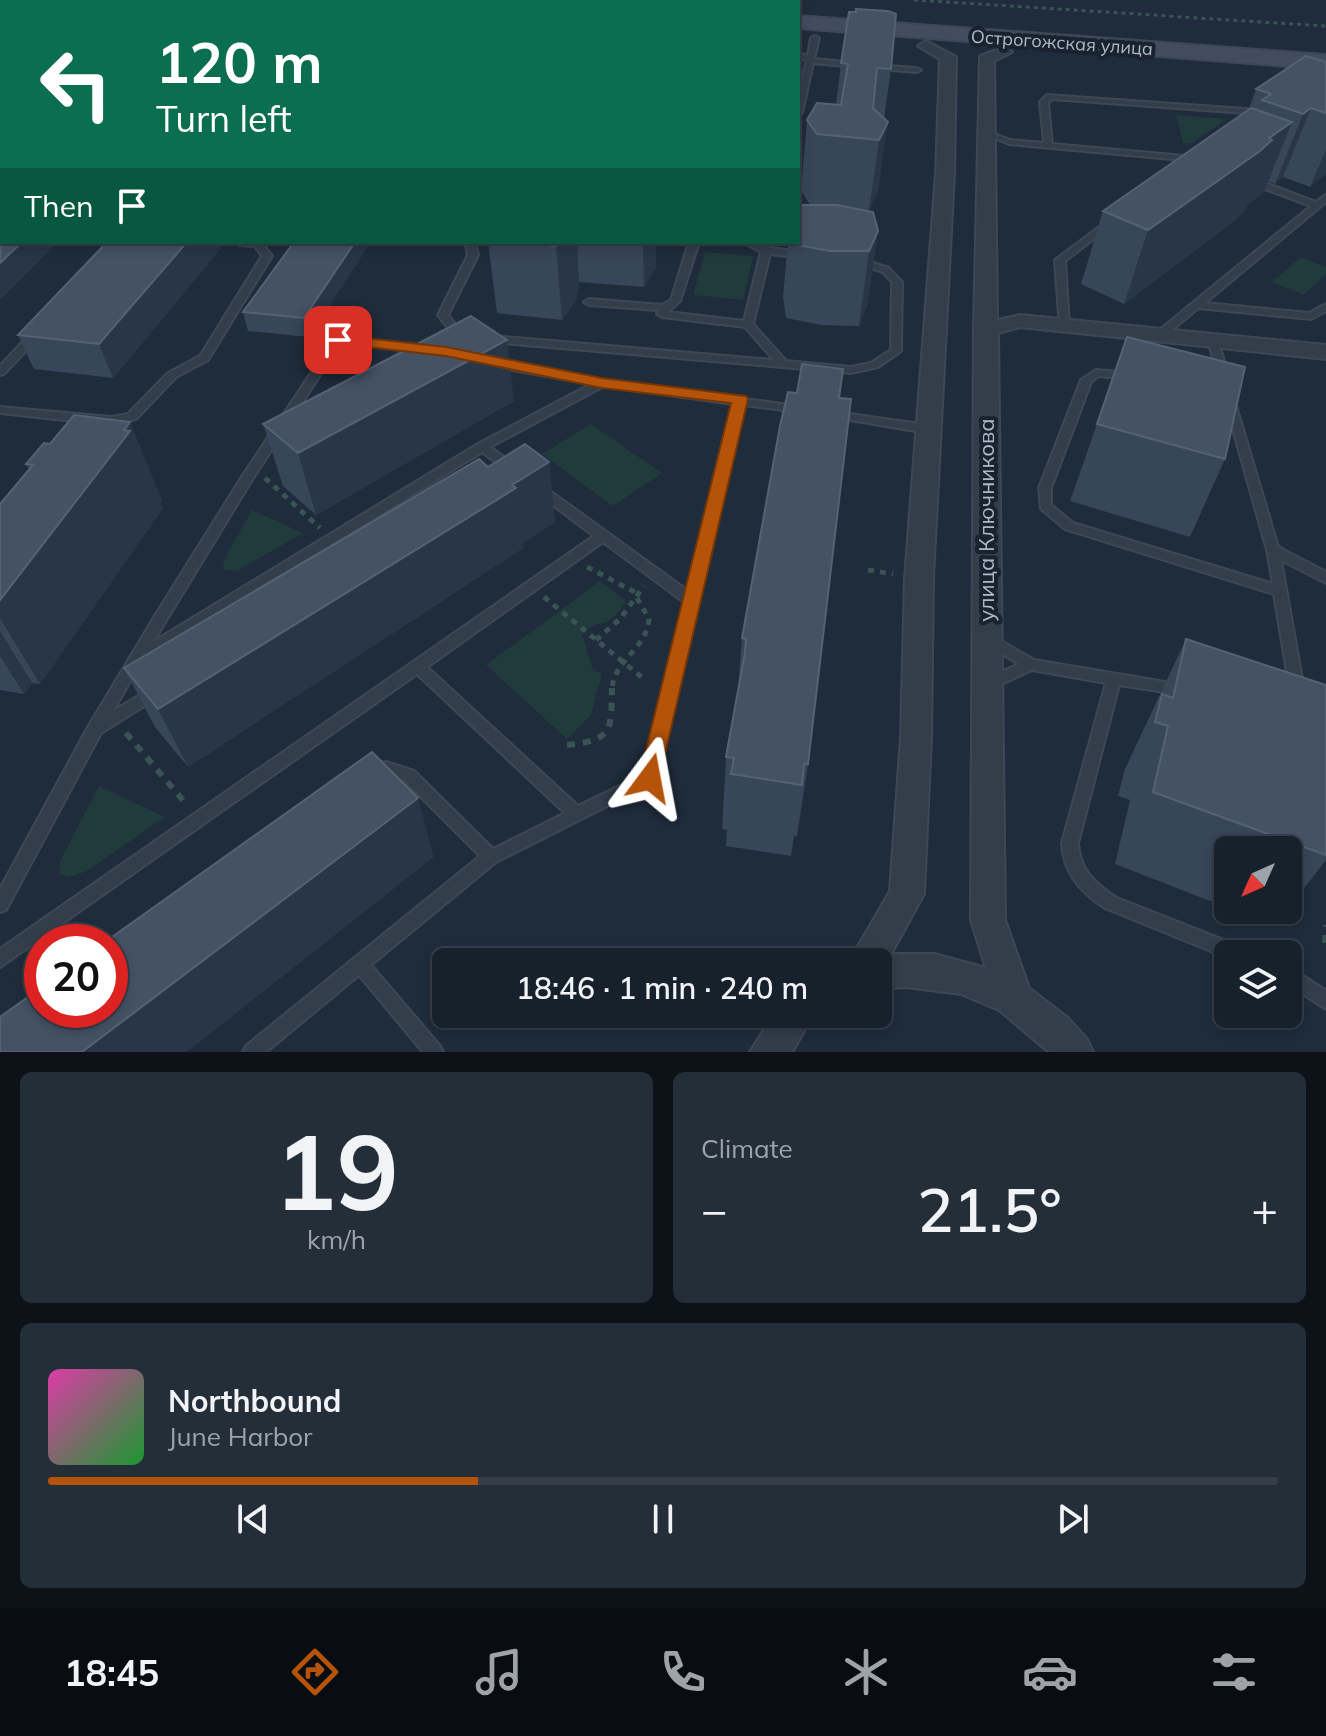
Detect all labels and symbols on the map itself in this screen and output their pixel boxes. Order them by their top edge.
street label: Острогожская улица [970,25,1154,60]
pin [304,306,372,374]
street label: улица Ключникова [972,418,1000,622]
position arrow [608,736,692,820]
north arrow [1214,836,1302,924]
speed limit sign: 20 [24,924,128,1028]

